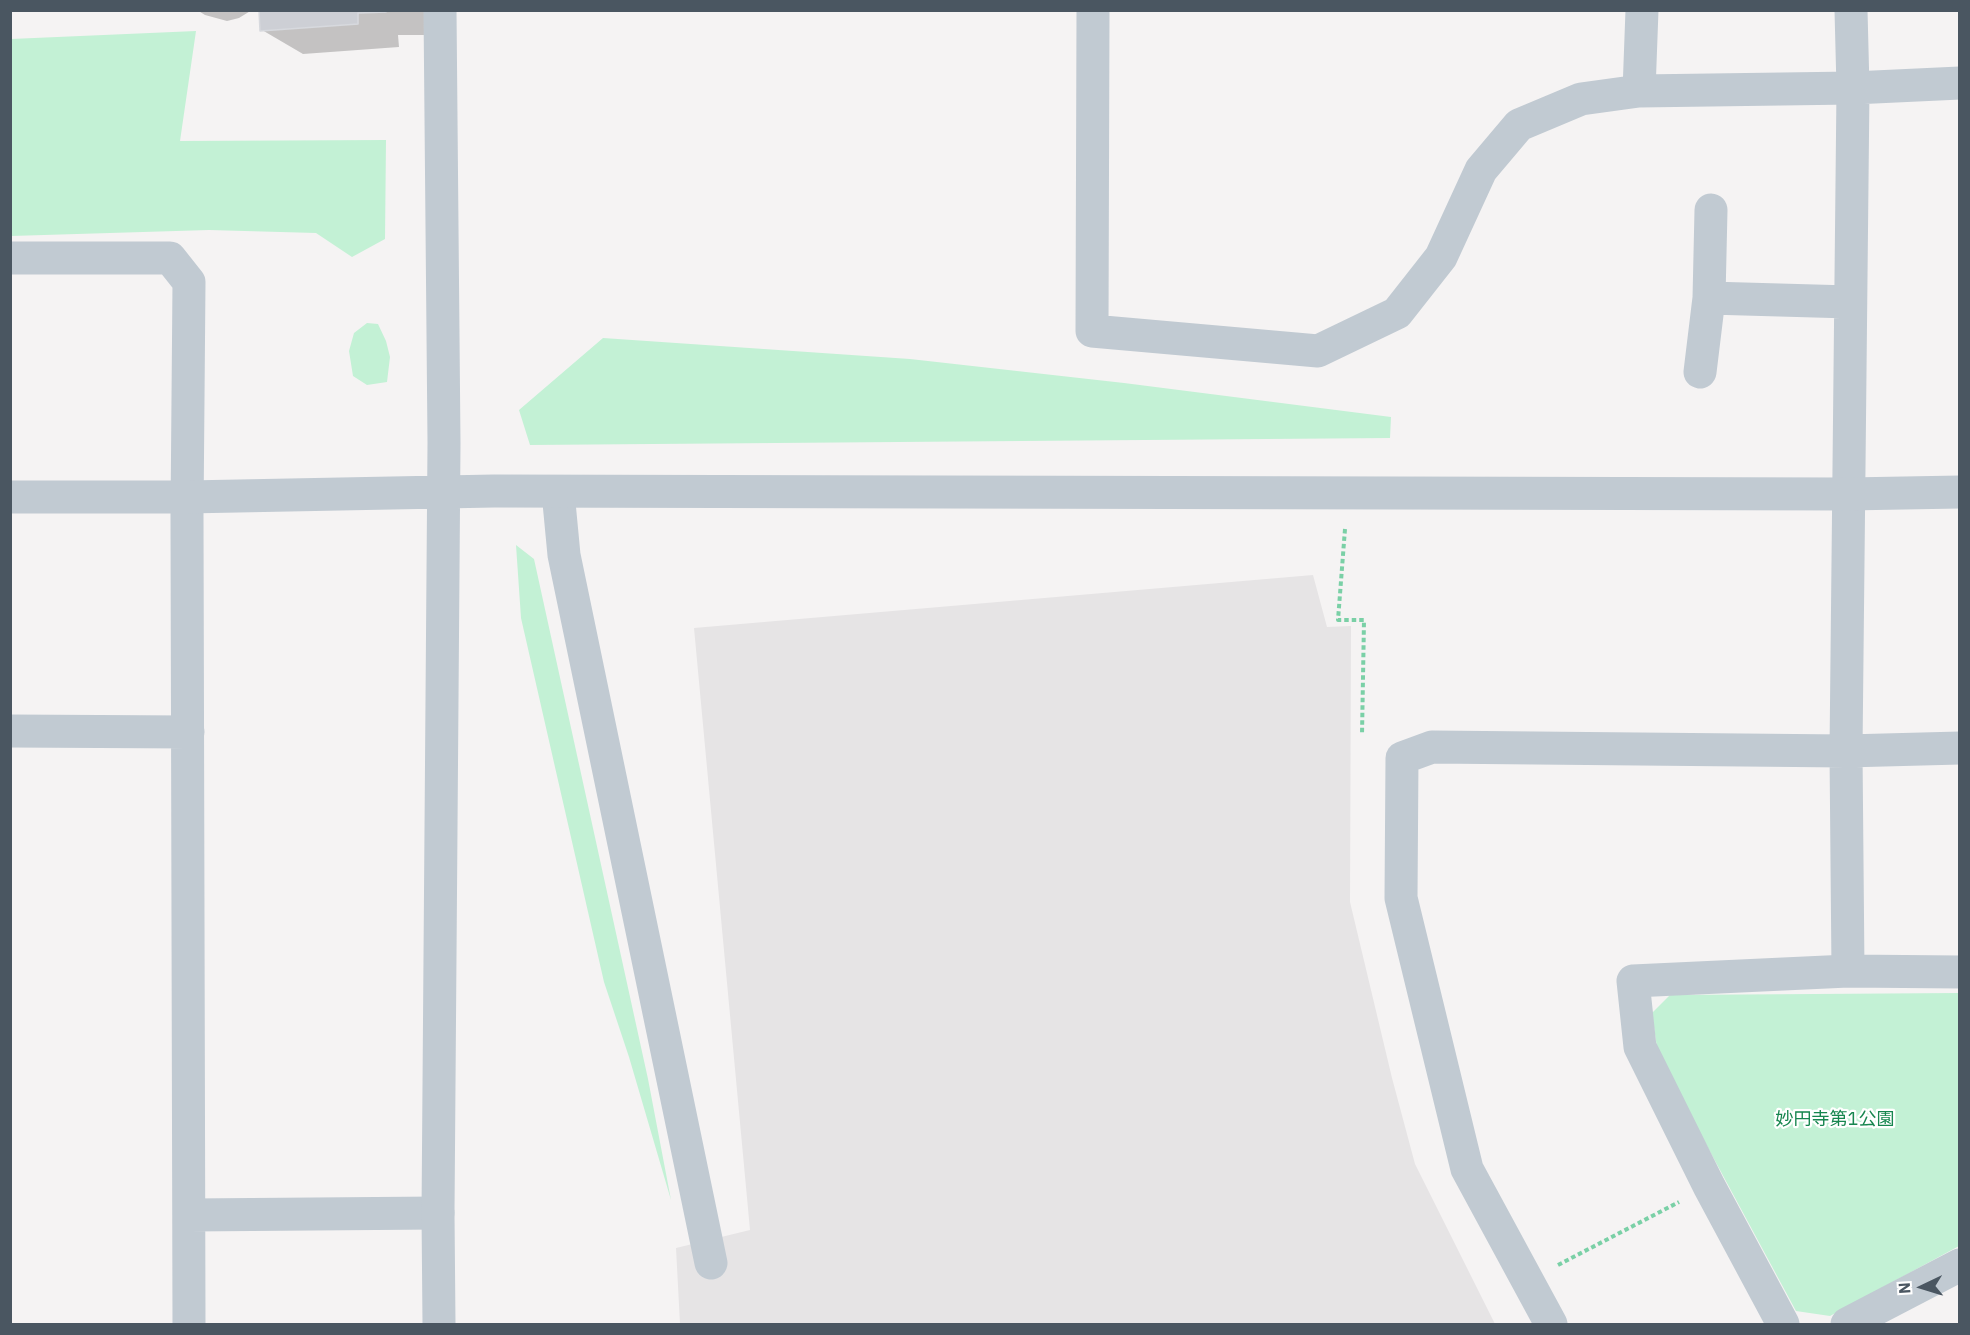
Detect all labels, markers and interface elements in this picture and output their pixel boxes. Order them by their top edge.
park label: 妙円寺第1公園 [1776,1109,1894,1131]
north arrow [1892,1257,1952,1317]
text: N [1894,1282,1914,1295]

